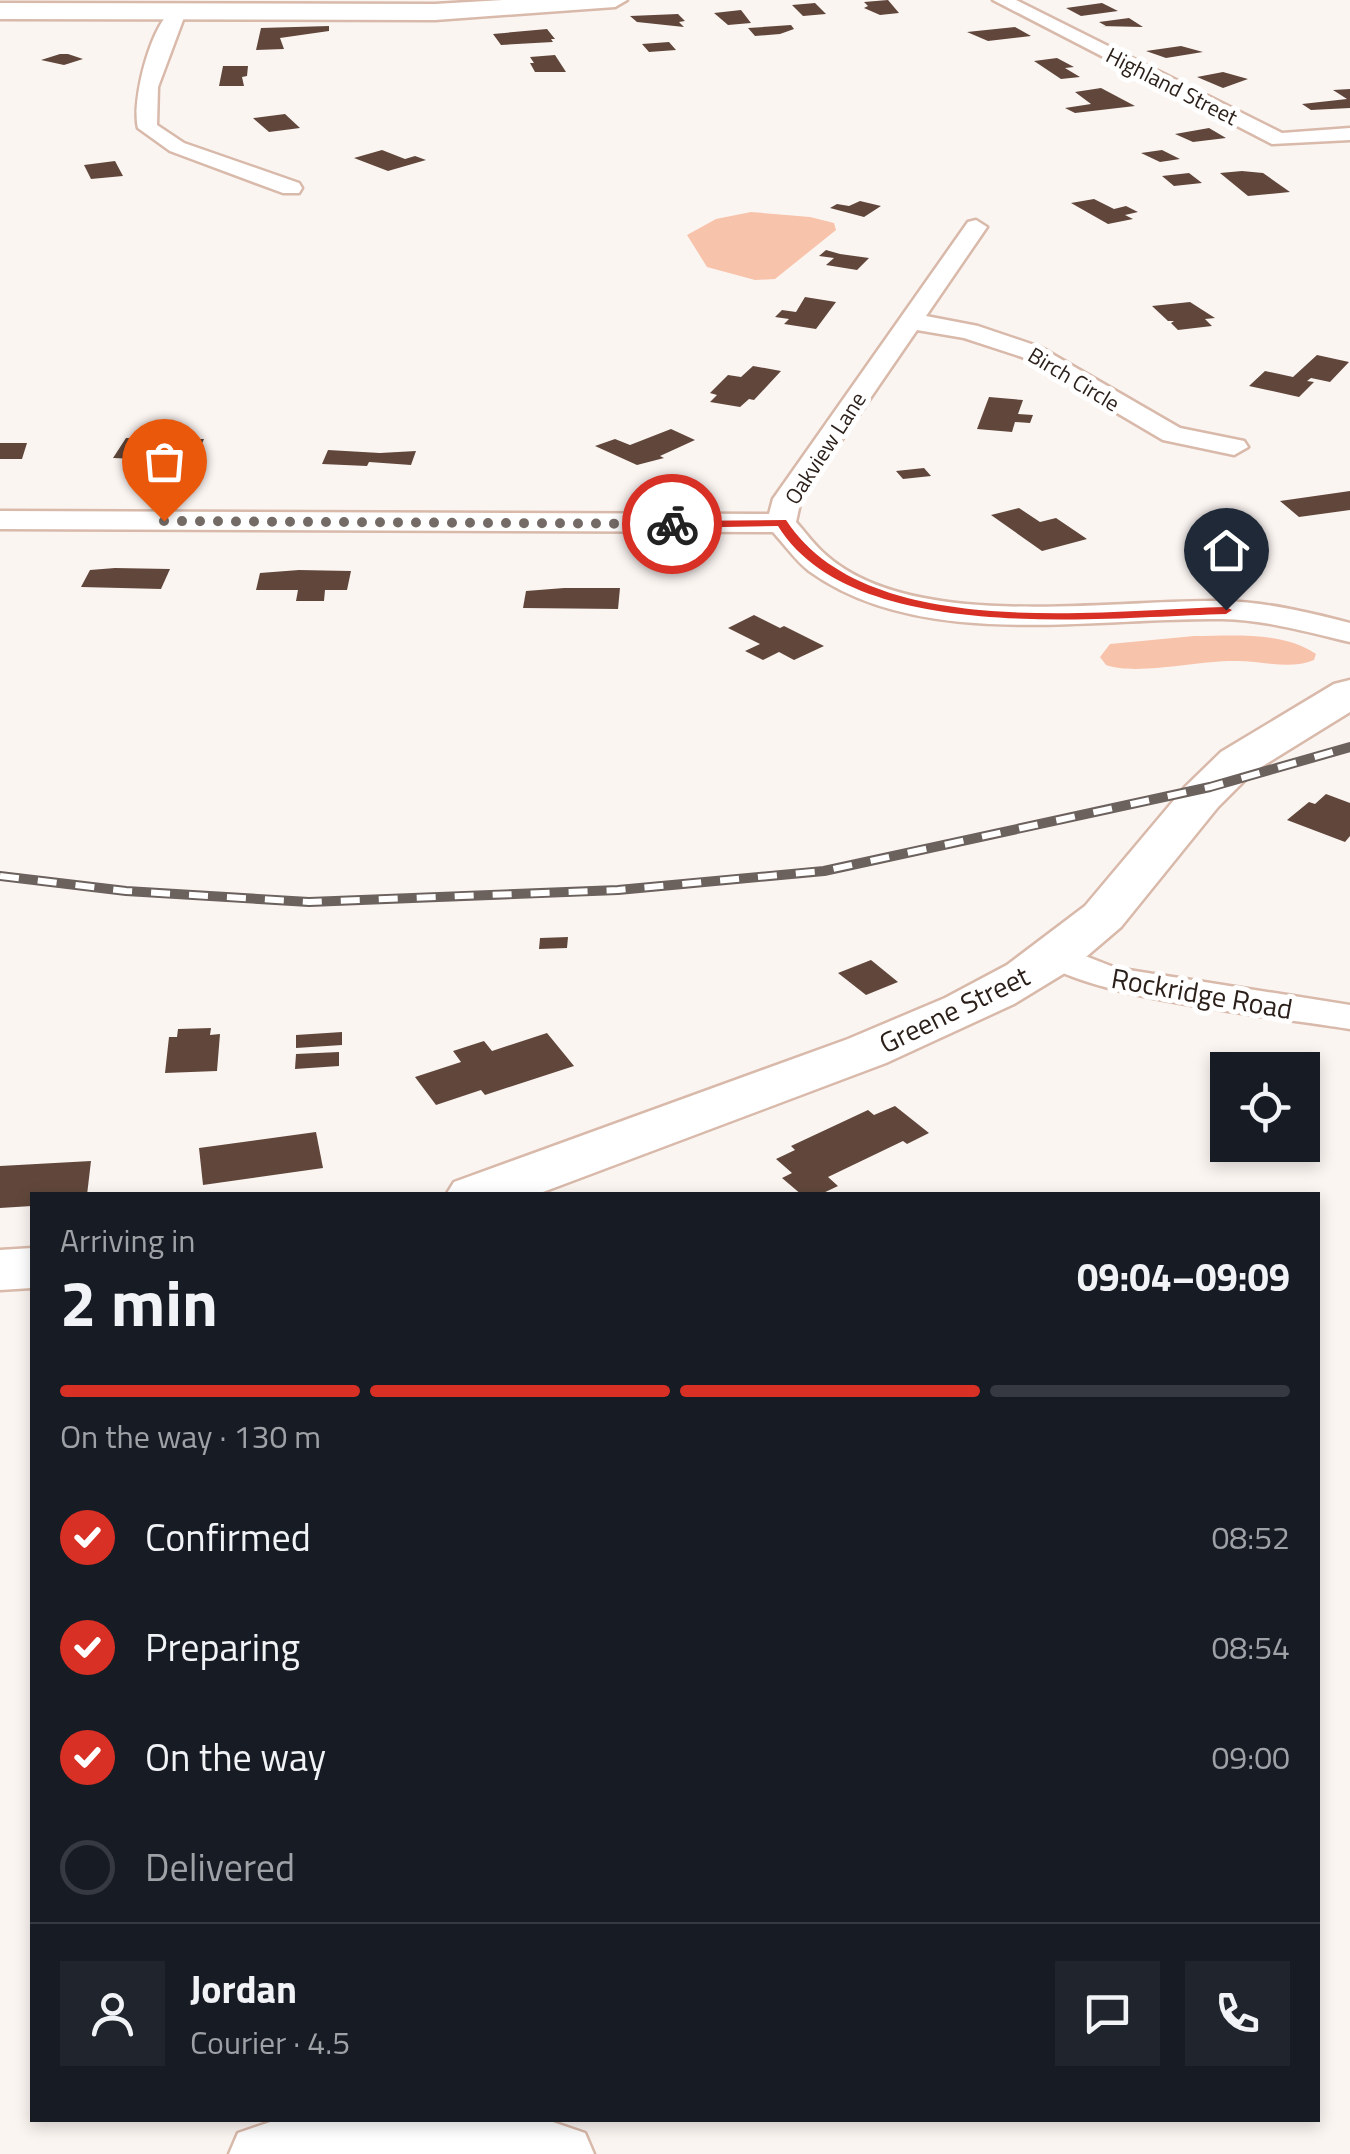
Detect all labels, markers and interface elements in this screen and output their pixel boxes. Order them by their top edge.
street label: Highland Street [1100,38,1244,134]
street label: Birch Circle [1022,338,1126,420]
street label: Oakview Lane [776,385,874,511]
pin [122,419,207,522]
icon: bag [137,434,192,489]
courier [622,474,722,574]
icon: bike [645,497,700,552]
pin [1184,508,1269,611]
icon: home [1199,523,1254,578]
street label: Greene Street [872,954,1037,1064]
street label: Rockridge Road [1108,956,1296,1030]
map controls [1210,1052,1320,1162]
button: locate [1210,1052,1320,1162]
text: Arriving in [60,1216,196,1264]
text: 09:04–09:09 [1077,1248,1290,1306]
text: 2 min [60,1252,218,1351]
text: On the way · 130 m [60,1412,321,1460]
text: Confirmed [145,1508,311,1566]
icon: check [60,1510,115,1565]
text: 08:52 [1211,1513,1290,1561]
text: Preparing [145,1618,300,1676]
icon: check [60,1620,115,1675]
text: 08:54 [1211,1623,1290,1671]
text: On the way [145,1728,326,1786]
icon: check [60,1730,115,1785]
text: 09:00 [1211,1733,1290,1781]
text: Delivered [145,1838,295,1896]
text: Jordan [190,1960,297,2018]
button: person [60,1961,165,2066]
button: chat [1055,1961,1160,2066]
button: phone [1185,1961,1290,2066]
text: Courier · 4.5 [190,2018,350,2066]

